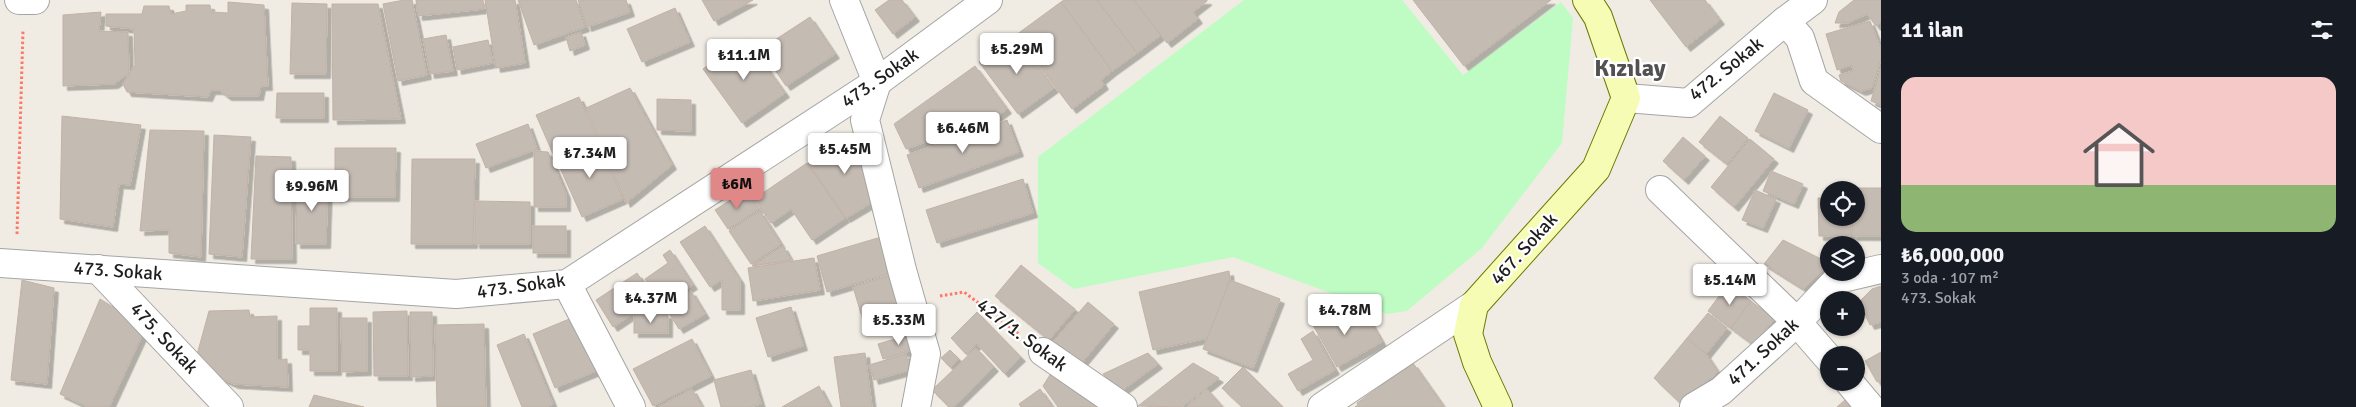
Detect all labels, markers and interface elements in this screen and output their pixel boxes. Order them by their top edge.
icon: filters [2308,16,2336,44]
text: 11 ilan [1901,17,1963,43]
street label: 472. Sokak [1684,31,1769,106]
pin: ₺5.29M [976,32,1058,75]
pin: ₺11.1M [703,38,785,81]
text: ₺5.29M [991,39,1043,59]
street label: 473. Sokak [837,42,924,113]
text: ₺11.1M [718,45,770,65]
district label: Kızılay [1594,53,1666,83]
icon: home [2074,110,2164,200]
pin: ₺6.46M [922,112,1004,154]
text: ₺6.46M [937,118,989,138]
pin: ₺5.45M [804,132,886,175]
pin: ₺7.34M [549,136,631,179]
text: ₺5.45M [819,139,871,159]
text: ₺7.34M [564,143,616,163]
pin: ₺6M [713,168,761,210]
pin: ₺9.96M [271,170,353,212]
text: ₺6M [722,174,752,194]
text: ₺9.96M [286,176,338,196]
map controls [1820,181,1865,391]
button: locate [1820,181,1865,226]
street label: 467. Sokak [1485,208,1563,290]
button: layers [1820,236,1865,281]
text: ₺6,000,000 [1901,242,2004,268]
street label: 473. Sokak [73,256,164,286]
pin: ₺5.14M [1689,264,1771,306]
street label: 473. Sokak [475,268,567,304]
text: 3 oda · 107 m² [1901,268,1999,288]
text: ₺5.14M [1704,270,1756,290]
pin: ₺4.37M [610,282,692,324]
text: ₺4.37M [625,288,677,308]
text: 473. Sokak [1901,288,1976,308]
button: + [1820,291,1865,336]
street label: 427/1. Sokak [972,293,1072,377]
pin: ₺4.78M [1304,294,1386,336]
street label: 475. Sokak [125,297,203,379]
text: ₺4.78M [1319,300,1371,320]
pin: ₺5.33M [858,304,940,346]
text: ₺5.33M [873,310,925,330]
street label: 471. Sokak [1722,313,1804,391]
button: − [1820,346,1865,391]

